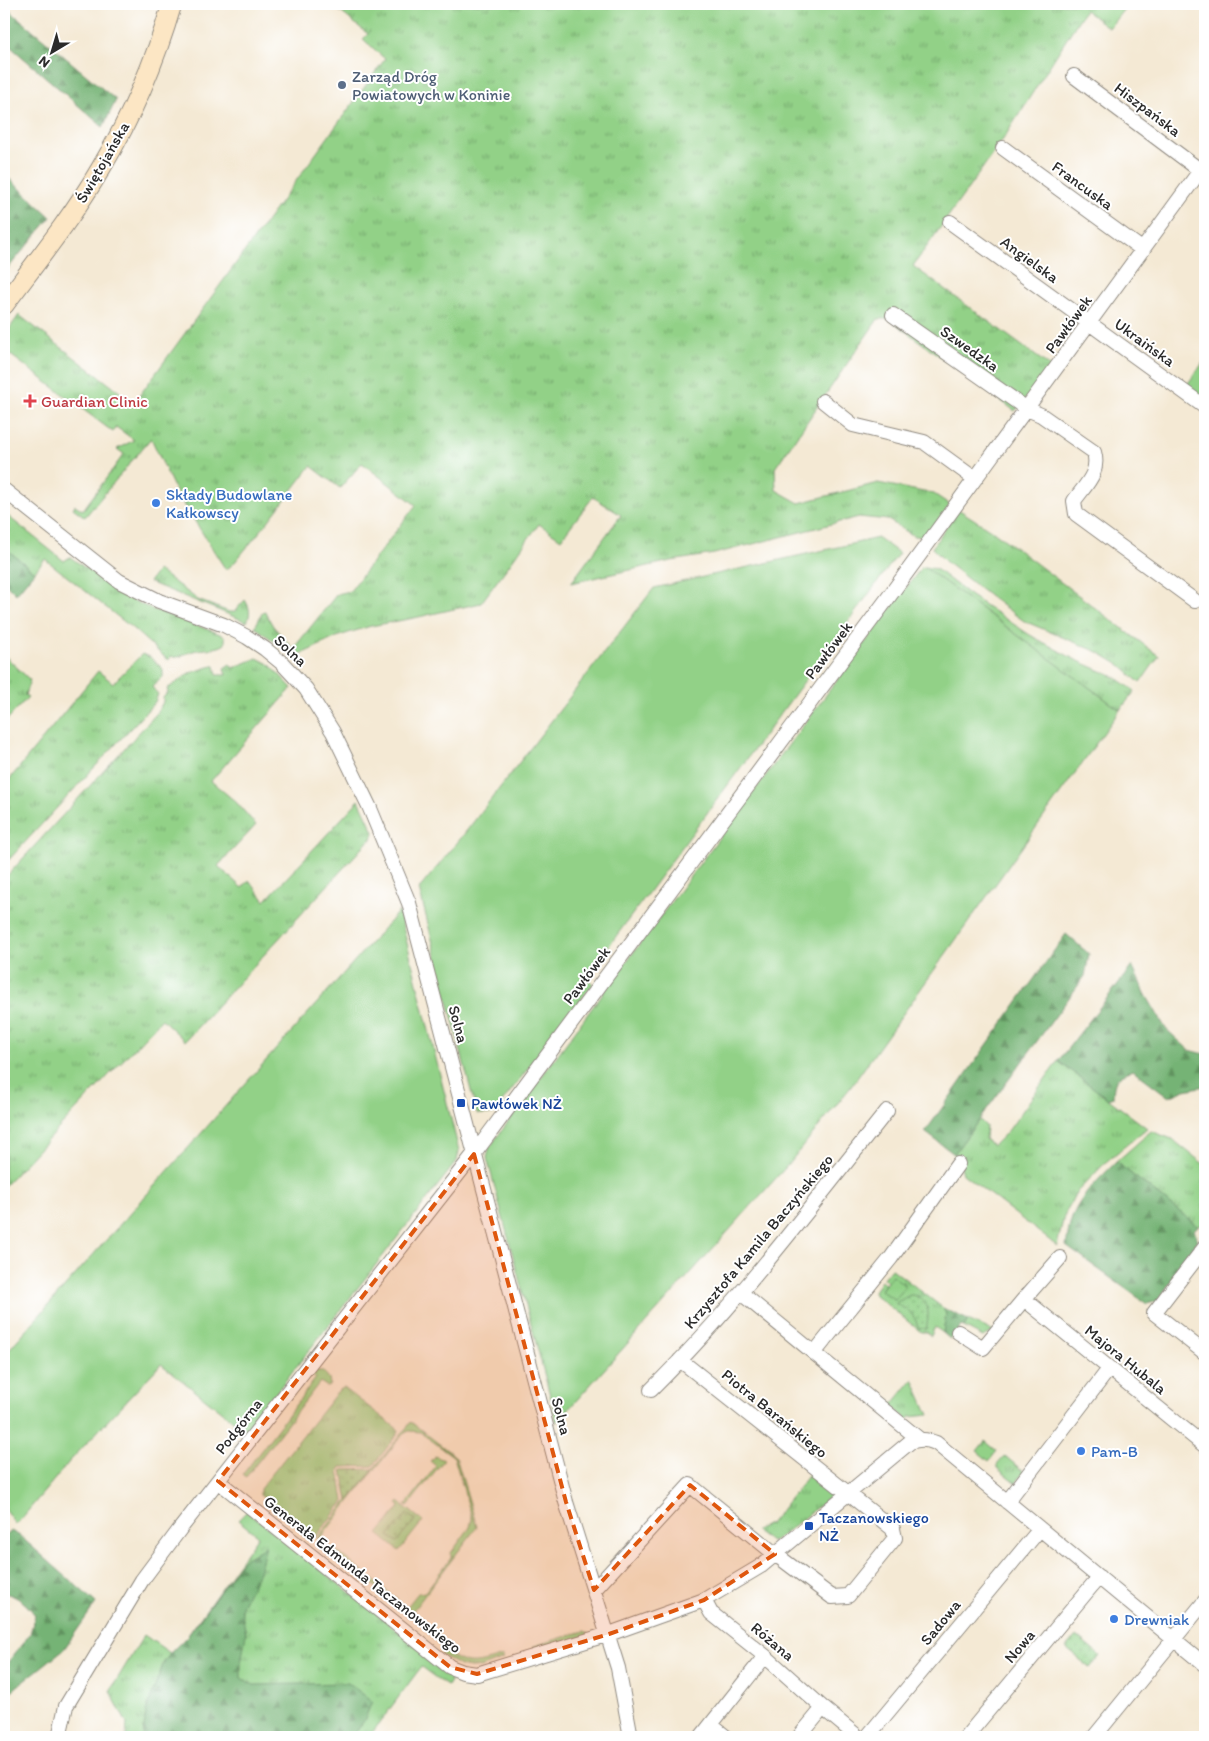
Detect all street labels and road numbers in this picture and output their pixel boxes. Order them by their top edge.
street label: Hiszpańska [1111,78,1185,141]
street label: Świętojańska [72,118,134,206]
street label: Francuska [1048,157,1118,214]
street label: Angielska [997,232,1063,287]
street label: Pawłówek [1041,291,1096,357]
street label: Ukraińska [1111,314,1179,371]
street label: Szwedzka [937,321,1003,376]
street label: Pawłówek [801,617,857,683]
street label: Solna [270,630,311,670]
street label: Pawłówek [559,942,615,1008]
street label: Solna [444,1003,473,1045]
street label: Krzysztofa Kamila Baczyńskiego [680,1150,837,1333]
street label: Majora Hubala [1081,1321,1171,1399]
street label: Piotra Barańskiego [718,1365,831,1462]
street label: Podgórna [211,1395,266,1458]
street label: Solna [547,1395,576,1437]
street label: Generała Edmunda Taczanowskiego [260,1492,465,1657]
street label: Sadowa [916,1595,965,1649]
street label: Różana [747,1618,798,1665]
street label: Nowa [1000,1626,1039,1667]

